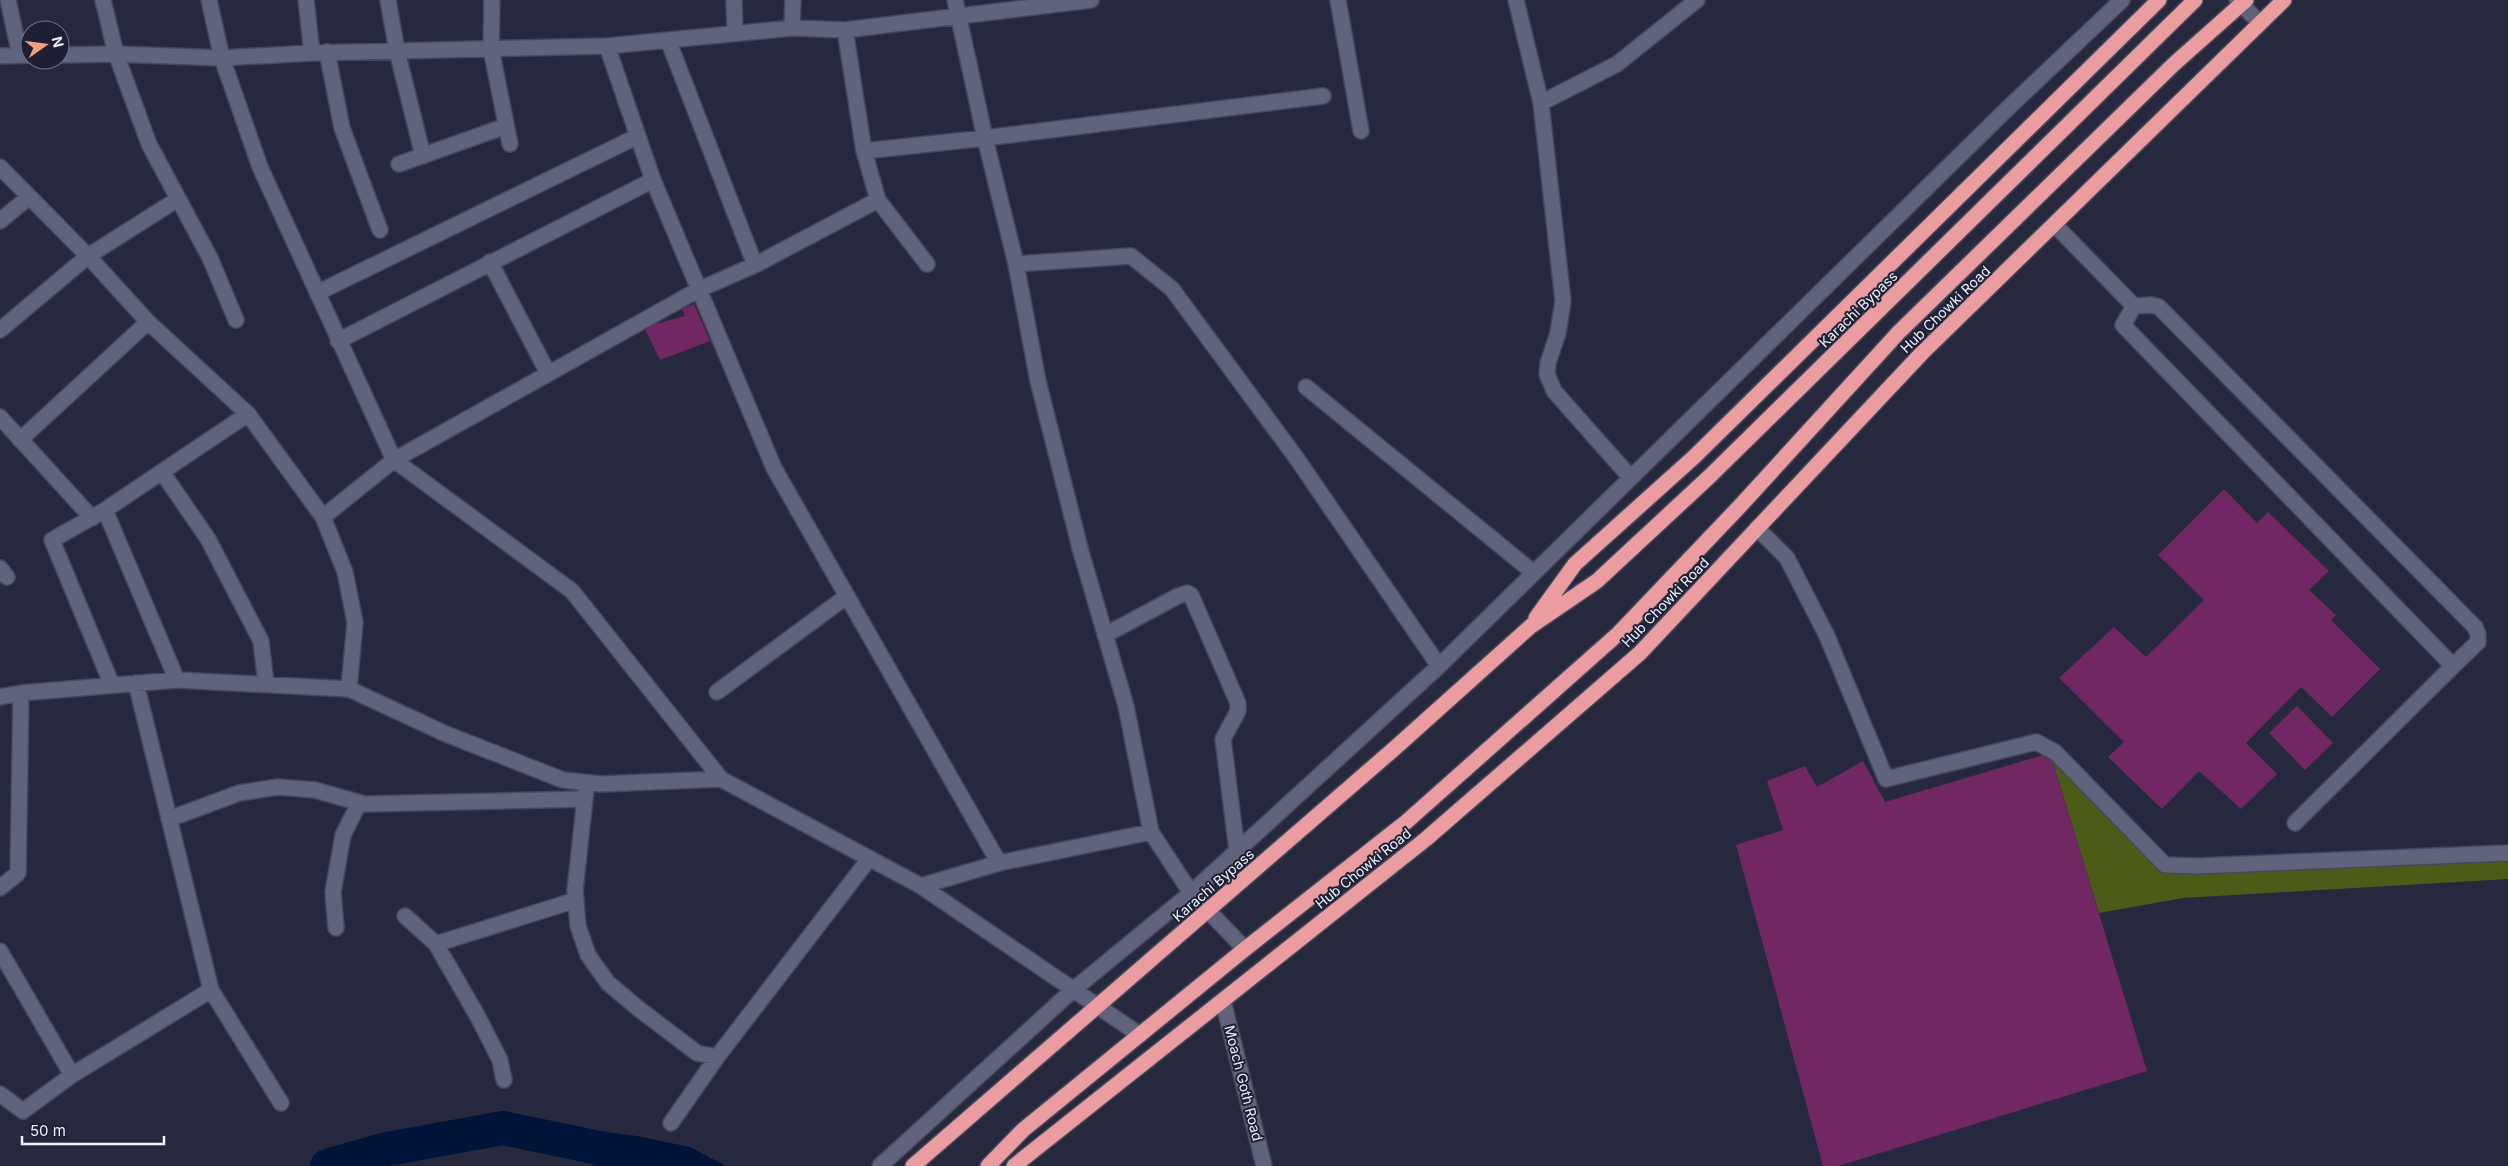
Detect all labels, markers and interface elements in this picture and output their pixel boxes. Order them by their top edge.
north arrow [20,20,70,70]
text: N [49,35,68,49]
street label: Hub Chowki Road [1897,262,1993,356]
street label: Karachi Bypass [1815,267,1901,351]
street label: Hub Chowki Road [1618,554,1712,650]
street label: Hub Chowki Road [1312,824,1414,912]
street label: Karachi Bypass [1169,845,1257,925]
street label: Moach Goth Road [1221,1023,1267,1143]
scale bar [22,1114,165,1146]
text: 50 m [30,1121,66,1140]

